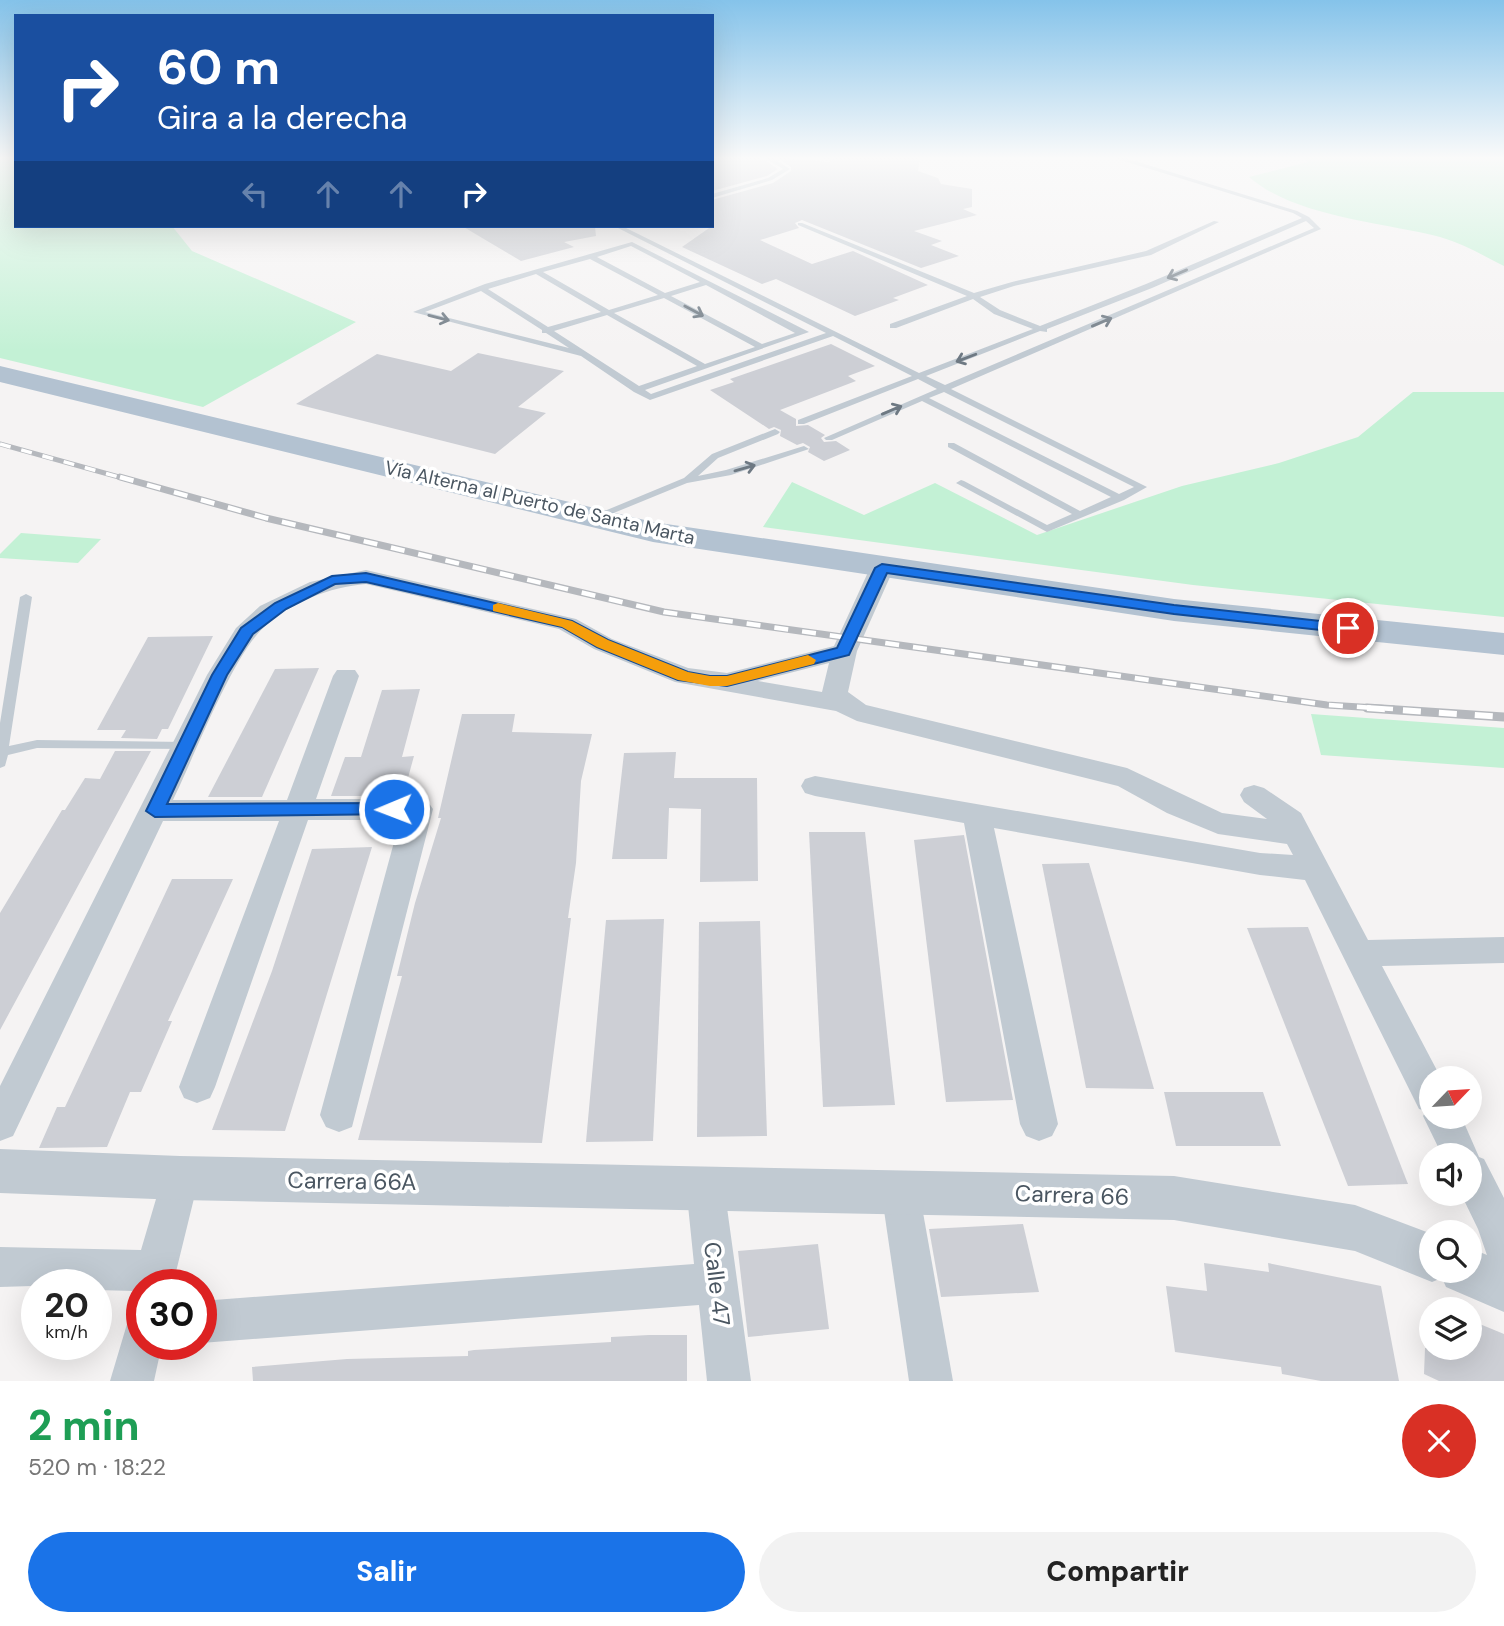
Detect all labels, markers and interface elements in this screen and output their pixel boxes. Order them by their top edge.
text: 60 m [157,35,280,99]
icon: right [42,42,133,133]
text: Gira a la derecha [157,97,407,139]
icon: left [236,175,274,213]
icon: ahead [309,175,347,213]
icon: ahead [382,175,420,213]
icon: right [455,175,493,213]
one-way arrow [1167,268,1188,281]
one-way arrow [683,305,704,318]
one-way arrow [427,312,450,325]
one-way arrow [1090,315,1112,328]
one-way arrow [956,353,977,366]
one-way arrow [880,403,902,416]
street label: Vía Alterna al Puerto de Santa Marta [382,455,697,550]
one-way arrow [734,461,756,474]
pin [1318,598,1378,658]
icon: arrive [1329,609,1367,647]
position arrow [357,772,431,846]
north arrow [1419,1066,1482,1129]
map controls [1419,1066,1482,1360]
button: sound [1419,1143,1482,1206]
street label: Carrera 66A [287,1165,417,1197]
street label: Carrera 66 [1014,1178,1130,1212]
button: search [1419,1220,1482,1283]
street label: Calle 47 [697,1240,737,1328]
speed limit sign: 30 [126,1269,217,1360]
text: 20 [44,1282,89,1328]
button: layers [1419,1297,1482,1360]
text: km/h [45,1320,88,1344]
text: 2 min [28,1398,139,1453]
button: close [1402,1404,1476,1478]
text: 520 m · 18:22 [28,1452,166,1482]
button: Salir [28,1532,745,1612]
button: Compartir [759,1532,1476,1612]

